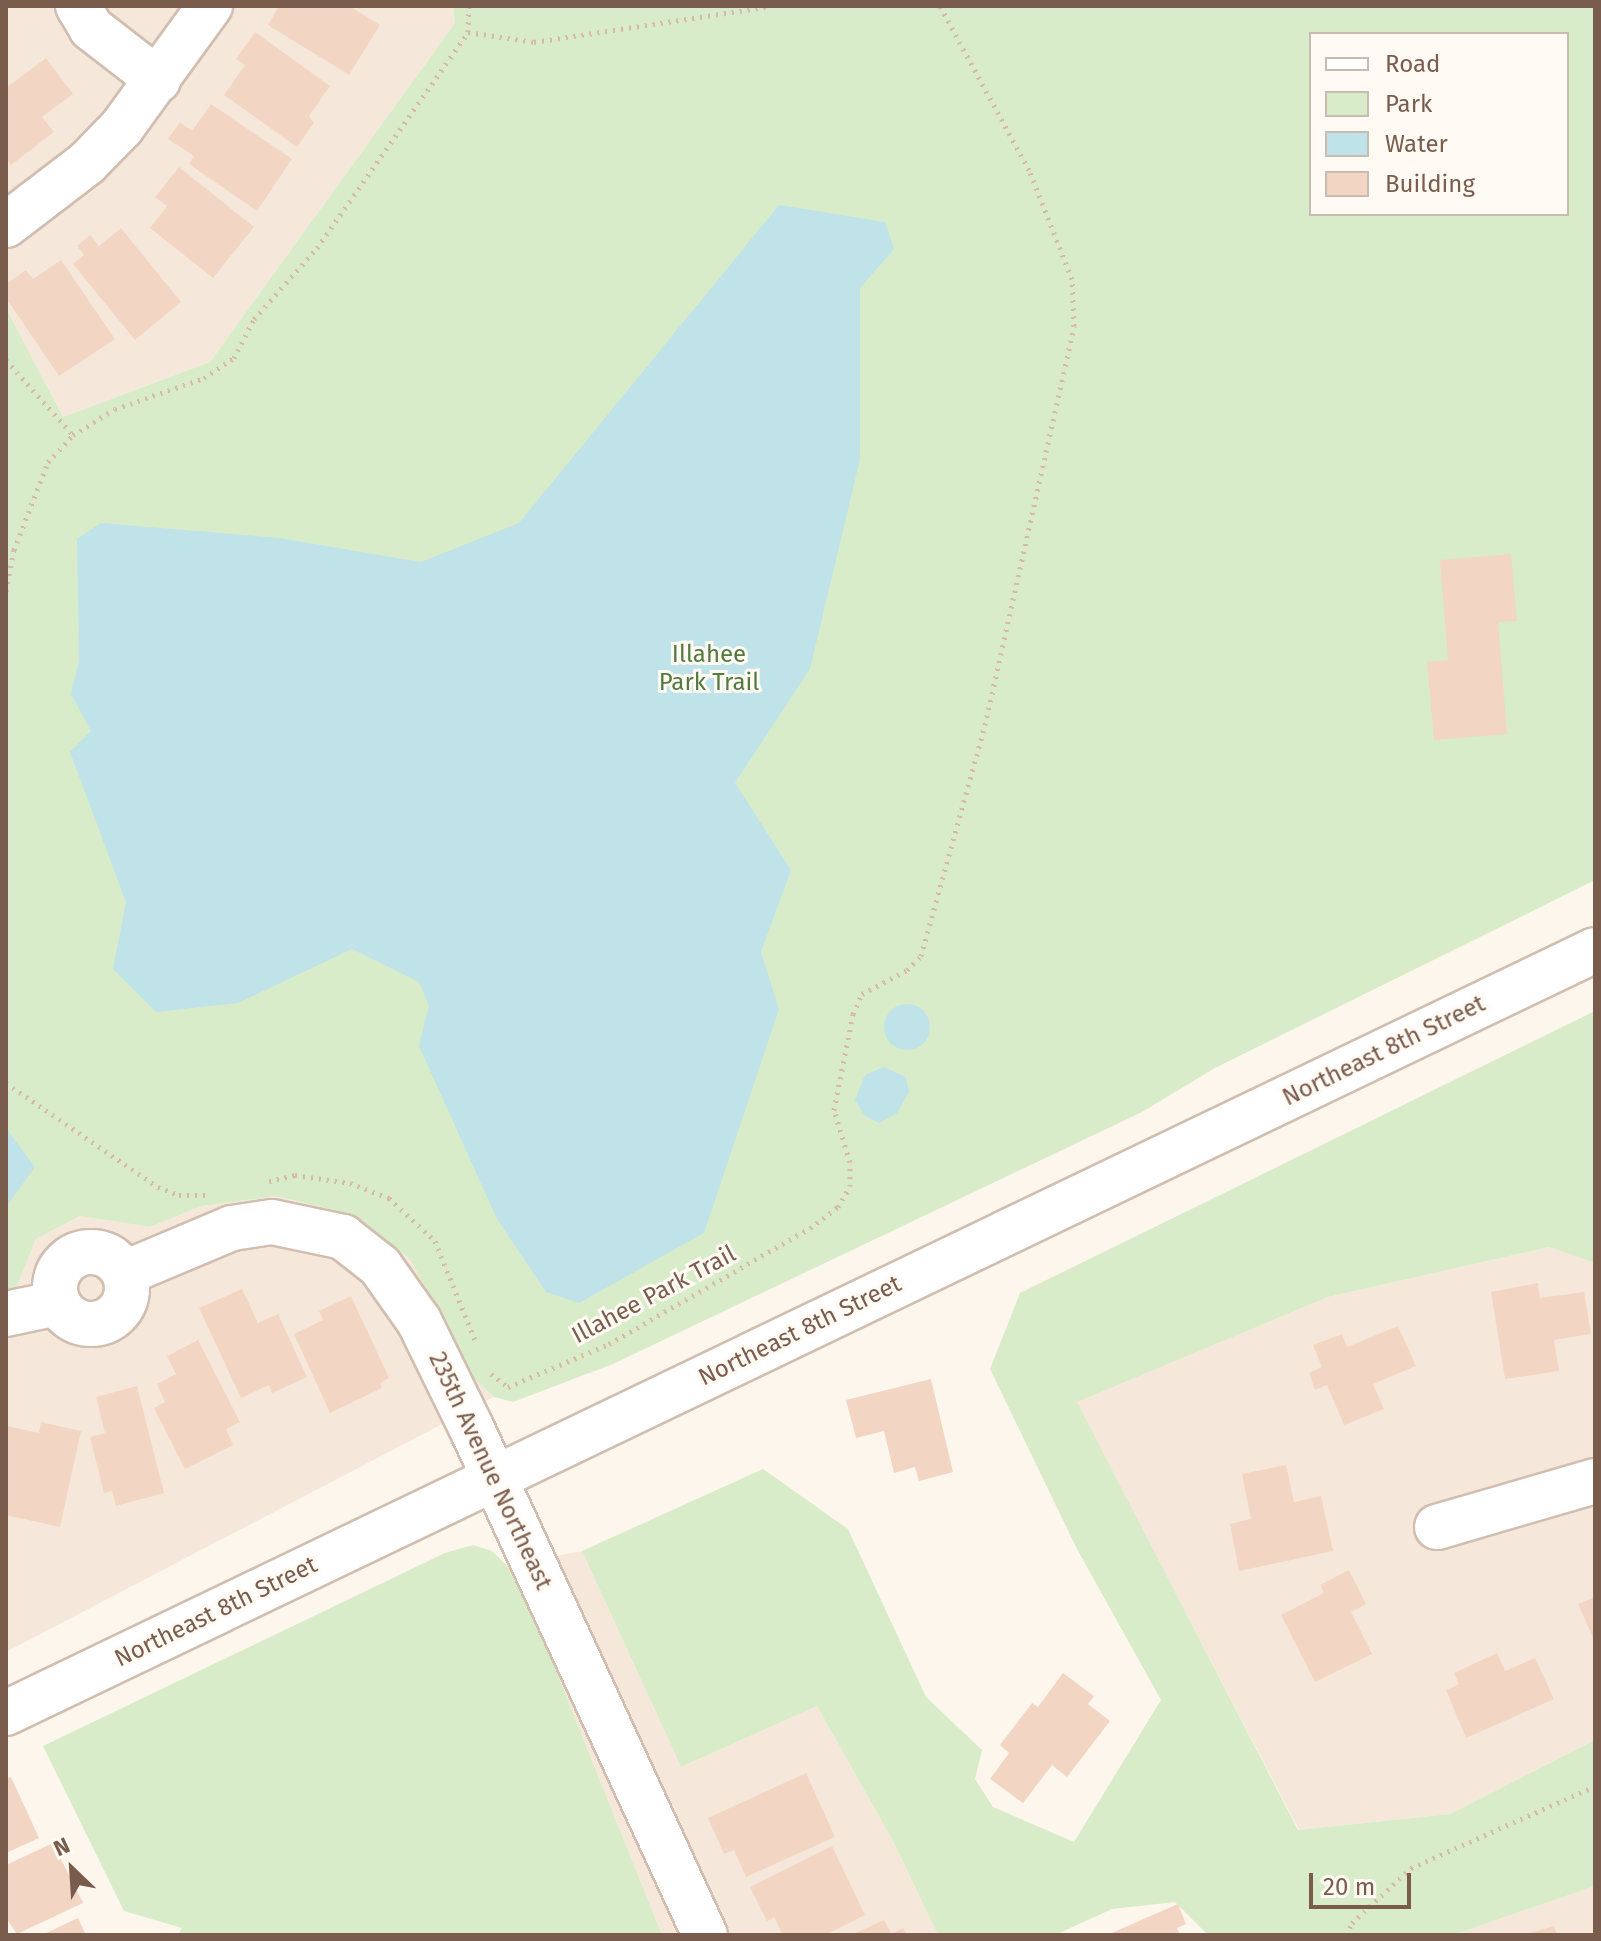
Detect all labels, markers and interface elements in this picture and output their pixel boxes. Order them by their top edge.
legend [1309,32,1569,216]
text: Road [1385,50,1440,78]
text: Park [1385,90,1432,118]
text: Water [1385,130,1448,158]
text: Building [1385,170,1475,198]
park label: Illahee Park Trail [659,641,759,697]
street label: Northeast 8th Street [1278,989,1490,1113]
street label: Illahee Park Trail [567,1240,741,1350]
street label: Northeast 8th Street [694,1269,906,1393]
street label: 235th Avenue Northeast [422,1348,558,1594]
street label: Northeast 8th Street [110,1550,322,1674]
north arrow [32,1829,112,1909]
text: N [49,1831,74,1862]
scale bar [1313,1857,1415,1907]
text: 20 m [1323,1873,1375,1901]

